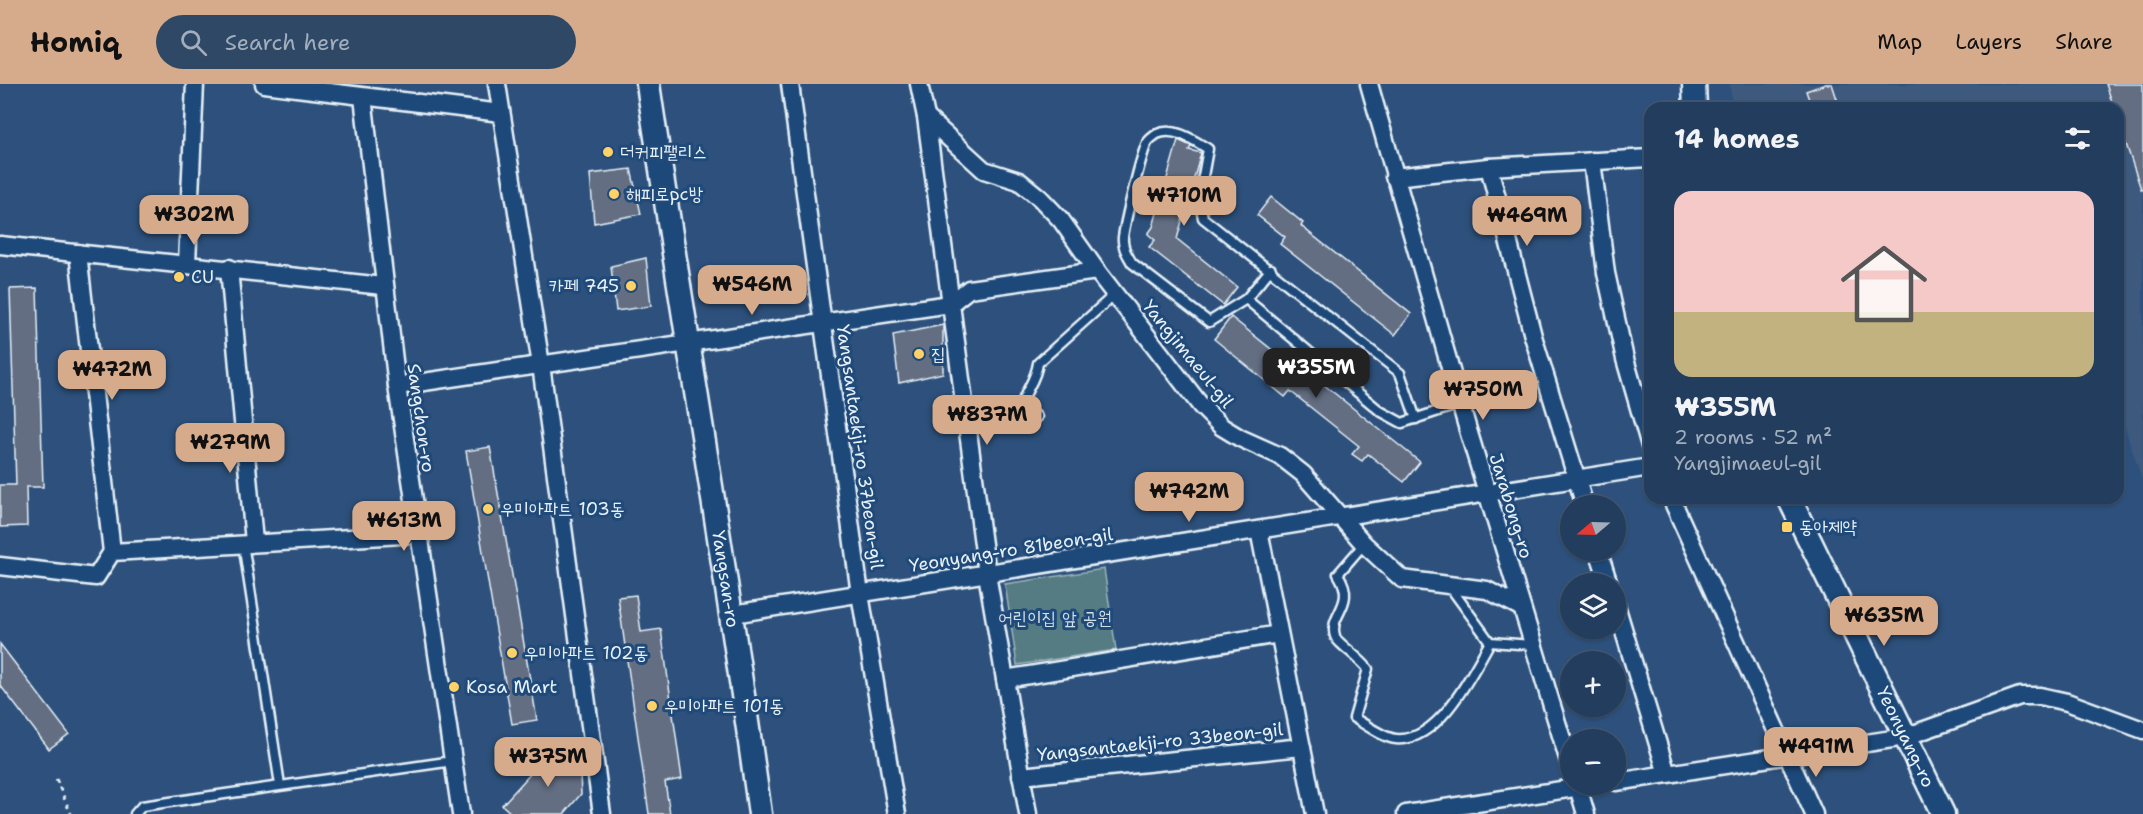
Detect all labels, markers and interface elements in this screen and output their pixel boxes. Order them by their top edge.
search box [156,15,576,69]
text: Homiq [30,23,120,61]
icon: search [177,26,210,59]
text: Search here [225,28,351,57]
text: Map [1877,28,1922,56]
text: Layers [1955,28,2022,56]
text: Share [2055,28,2113,56]
text: 14 homes [1674,121,1800,156]
icon: filters [2061,122,2094,155]
place label: 더커피팰리스 [620,140,707,164]
marker: 더커피팰리스 [601,145,615,159]
pin: ₩710M [1142,176,1226,227]
place label: 해피로pc방 [626,182,704,206]
text: ₩710M [1146,182,1222,208]
marker: 해피로pc방 [607,187,621,201]
pin: ₩302M [152,195,236,246]
pin: ₩469M [1485,196,1569,247]
text: ₩302M [153,201,235,227]
text: ₩469M [1486,202,1568,228]
icon: home [1830,230,1938,338]
place label: CU [191,265,214,289]
pin: ₩546M [710,265,794,316]
marker: CU [172,270,186,284]
text: ₩546M [712,271,792,297]
place label: 카페 745 [549,274,619,298]
marker: 카페 745 [624,279,638,293]
street label: Yangjimaeul-gil [1137,295,1239,413]
street label: Yangsantaekji-ro 37beon-gil [831,323,889,572]
place label: 집 [931,342,945,366]
marker: 집 [912,347,926,361]
pin: ₩355M [1274,348,1358,399]
pin: ₩472M [70,350,154,401]
text: ₩355M [1277,354,1355,380]
text: ₩472M [72,356,152,382]
street label: Sangchon-ro [401,362,441,474]
pin: ₩750M [1441,370,1525,421]
text: ₩750M [1443,376,1523,402]
text: ₩355M [1674,389,1776,424]
pin: ₩837M [945,395,1029,446]
text: ₩837M [947,401,1027,427]
pin: ₩279M [188,423,272,474]
text: 2 rooms · 52 m² [1674,424,1832,450]
text: ₩279M [190,429,270,455]
street label: Jarabong-ro [1484,450,1538,562]
text: Yangjimaeul-gil [1674,450,1821,476]
pin: ₩742M [1147,472,1231,523]
text: ₩742M [1149,478,1229,504]
north arrow [1560,495,1626,561]
map controls [1560,495,1626,795]
place label: 우미아파트 103동 [500,497,624,521]
pin: ₩613M [362,501,446,552]
marker: 우미아파트 103동 [481,502,495,516]
text: ₩613M [366,507,442,533]
place label: 동아제약 [1799,515,1857,539]
marker: 동아제약 [1780,520,1794,534]
street label: Yeonyang-ro 81beon-gil [908,522,1115,578]
street label: Yangsan-ro [706,529,745,629]
button: layers [1560,573,1626,639]
pin: ₩635M [1842,596,1926,647]
text: ₩635M [1844,602,1924,628]
park label: 어린이집 앞 공원 [998,606,1112,630]
place label: 우미아파트 102동 [524,641,648,665]
marker: 우미아파트 102동 [505,646,519,660]
button: + [1560,651,1626,717]
place label: Kosa Mart [466,675,558,699]
marker: Kosa Mart [447,680,461,694]
street label: Yeonyang-ro [1871,683,1940,792]
place label: 우미아파트 101동 [664,694,784,718]
marker: 우미아파트 101동 [645,699,659,713]
street label: Yangsantaekji-ro 33beon-gil [1036,717,1285,767]
pin: ₩491M [1774,727,1858,778]
button: − [1560,729,1626,795]
text: ₩491M [1778,733,1854,759]
pin: ₩375M [506,737,590,788]
text: ₩375M [508,743,588,769]

